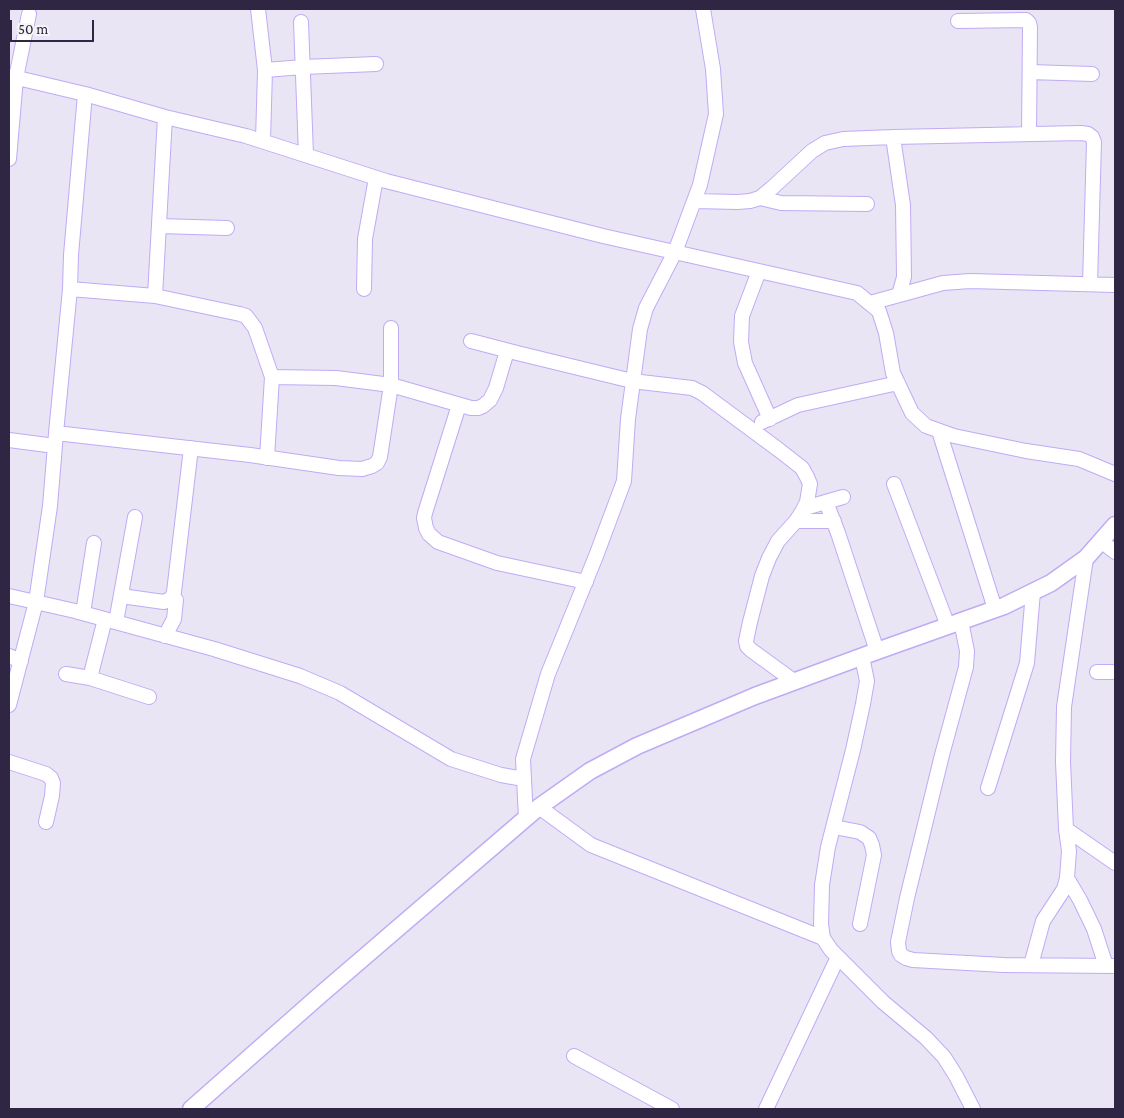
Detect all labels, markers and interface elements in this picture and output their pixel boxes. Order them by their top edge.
scale bar [12,10,96,42]
text: 50 m [18,21,48,37]

